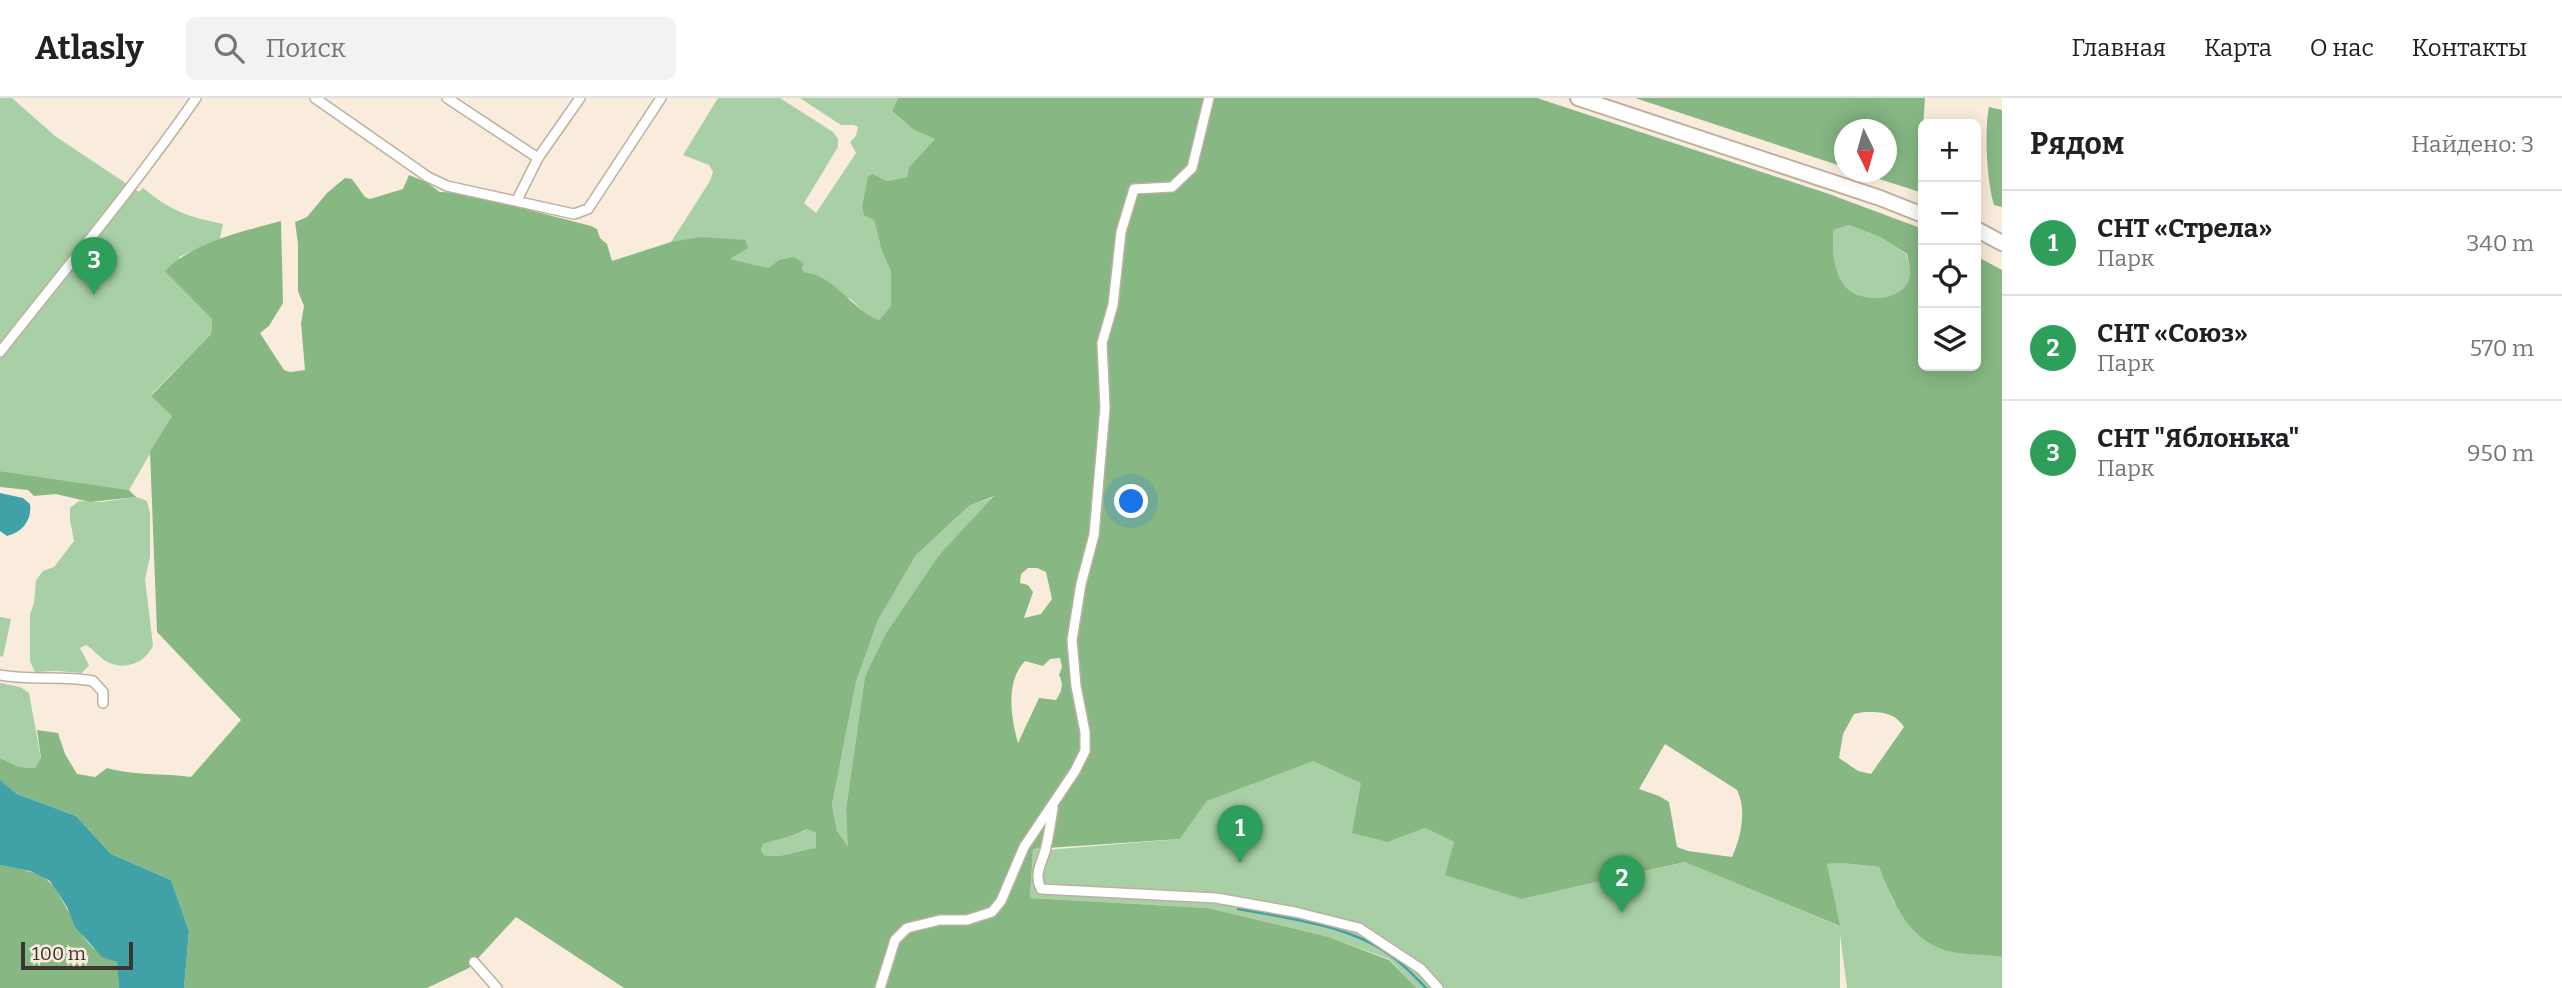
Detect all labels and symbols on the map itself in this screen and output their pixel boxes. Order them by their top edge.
north arrow [1834,119,1897,182]
pin: 3 [71,237,117,295]
your location [1114,484,1148,518]
pin: 1 [1217,805,1263,863]
pin: 2 [1599,855,1645,913]
scale bar [21,939,133,971]

